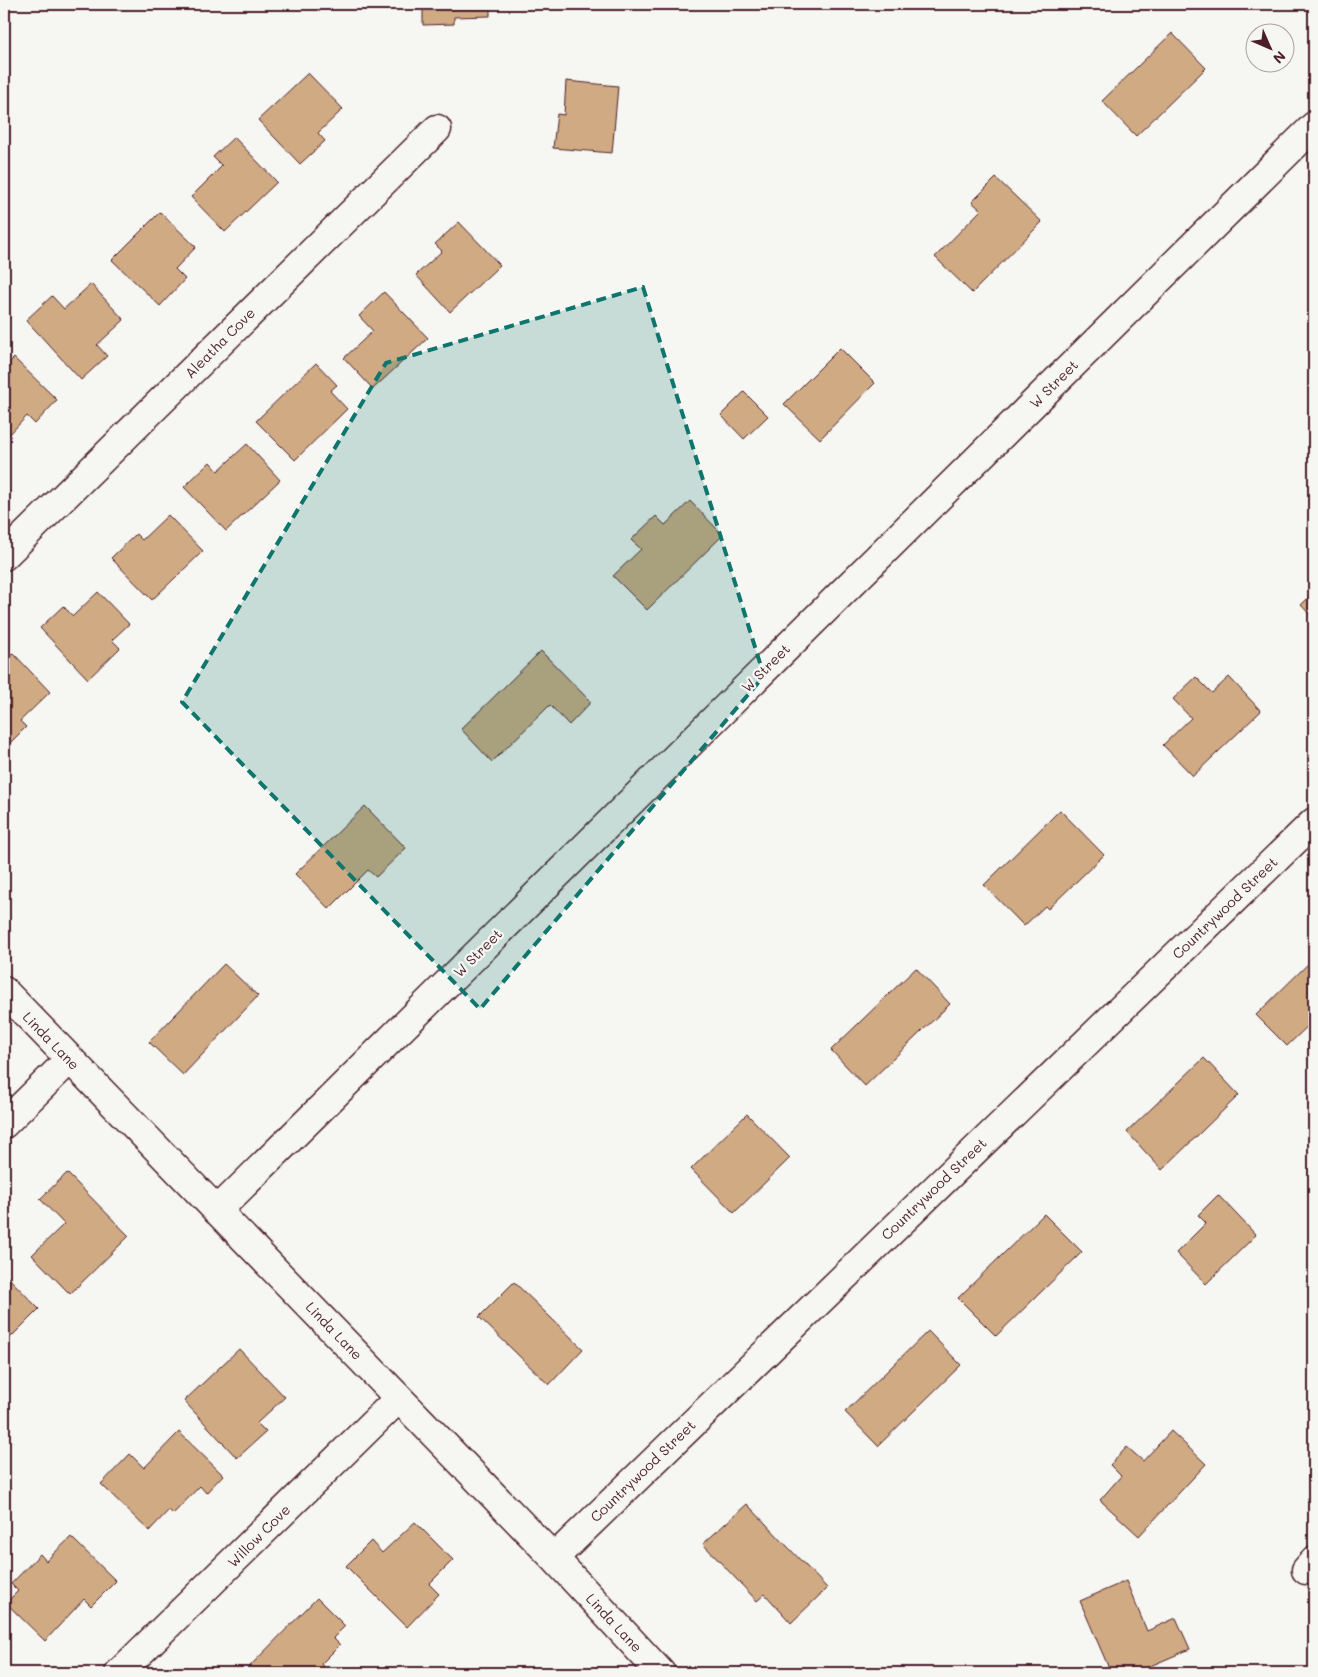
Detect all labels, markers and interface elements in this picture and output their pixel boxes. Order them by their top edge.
north arrow [1246,22,1296,72]
text: N [1269,47,1290,68]
street label: Aleatha Cove [180,303,259,382]
street label: W Street [1025,355,1082,412]
street label: W Street [737,639,794,696]
street label: Countrywood Street [1168,852,1281,963]
street label: W Street [449,924,506,981]
street label: Linda Lane [19,1007,84,1074]
street label: Countrywood Street [877,1133,990,1244]
street label: Linda Lane [302,1297,367,1364]
street label: Countrywood Street [586,1415,699,1526]
street label: Willow Cove [223,1500,294,1571]
street label: Linda Lane [582,1589,647,1656]

